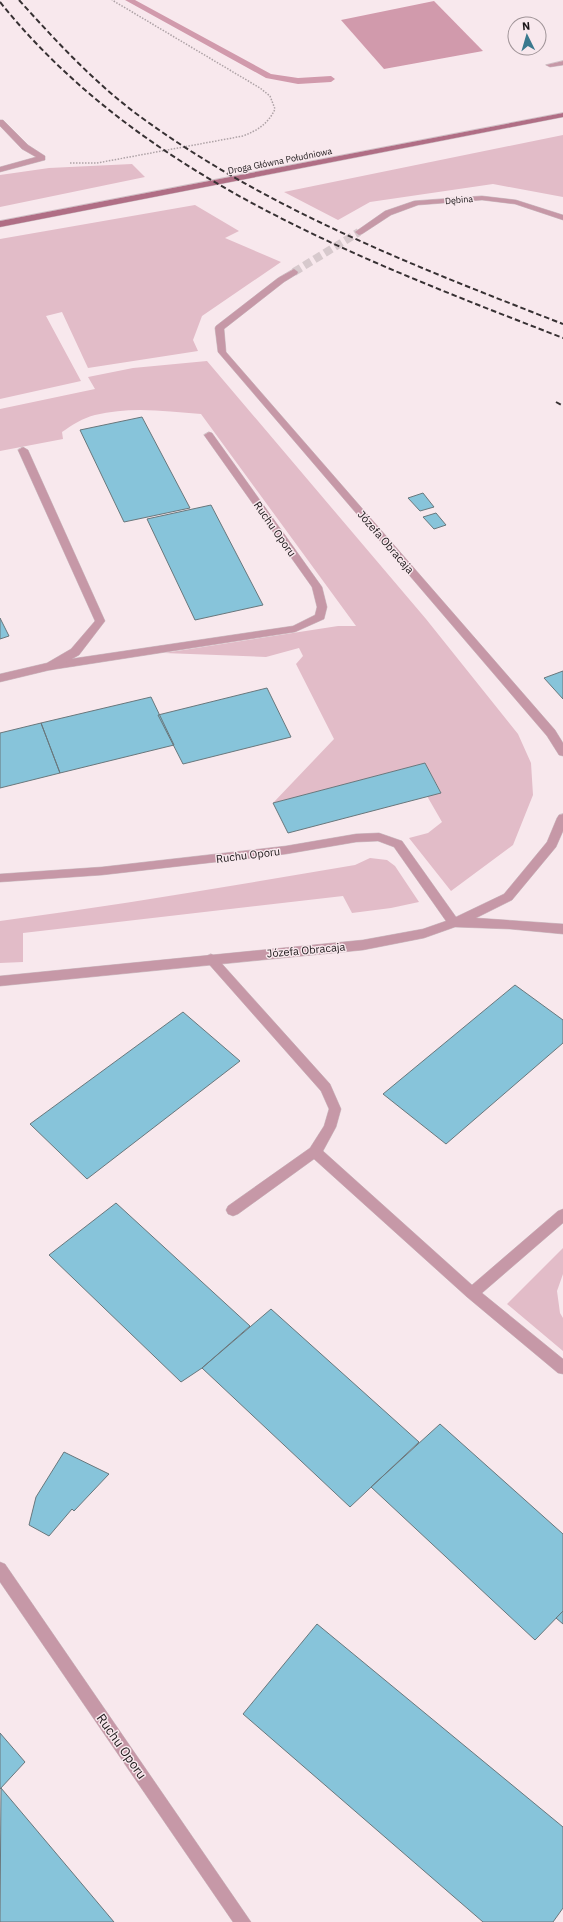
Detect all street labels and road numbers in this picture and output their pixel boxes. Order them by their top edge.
street label: Droga Główna Południowa [227,145,333,176]
street label: Dębina [444,193,474,206]
street label: Ruchu Oporu [251,499,299,559]
street label: Józefa Obracaja [355,508,417,576]
street label: Ruchu Oporu [215,844,281,866]
street label: Józefa Obracaja [266,940,346,960]
street label: Ruchu Oporu [93,1710,150,1782]

